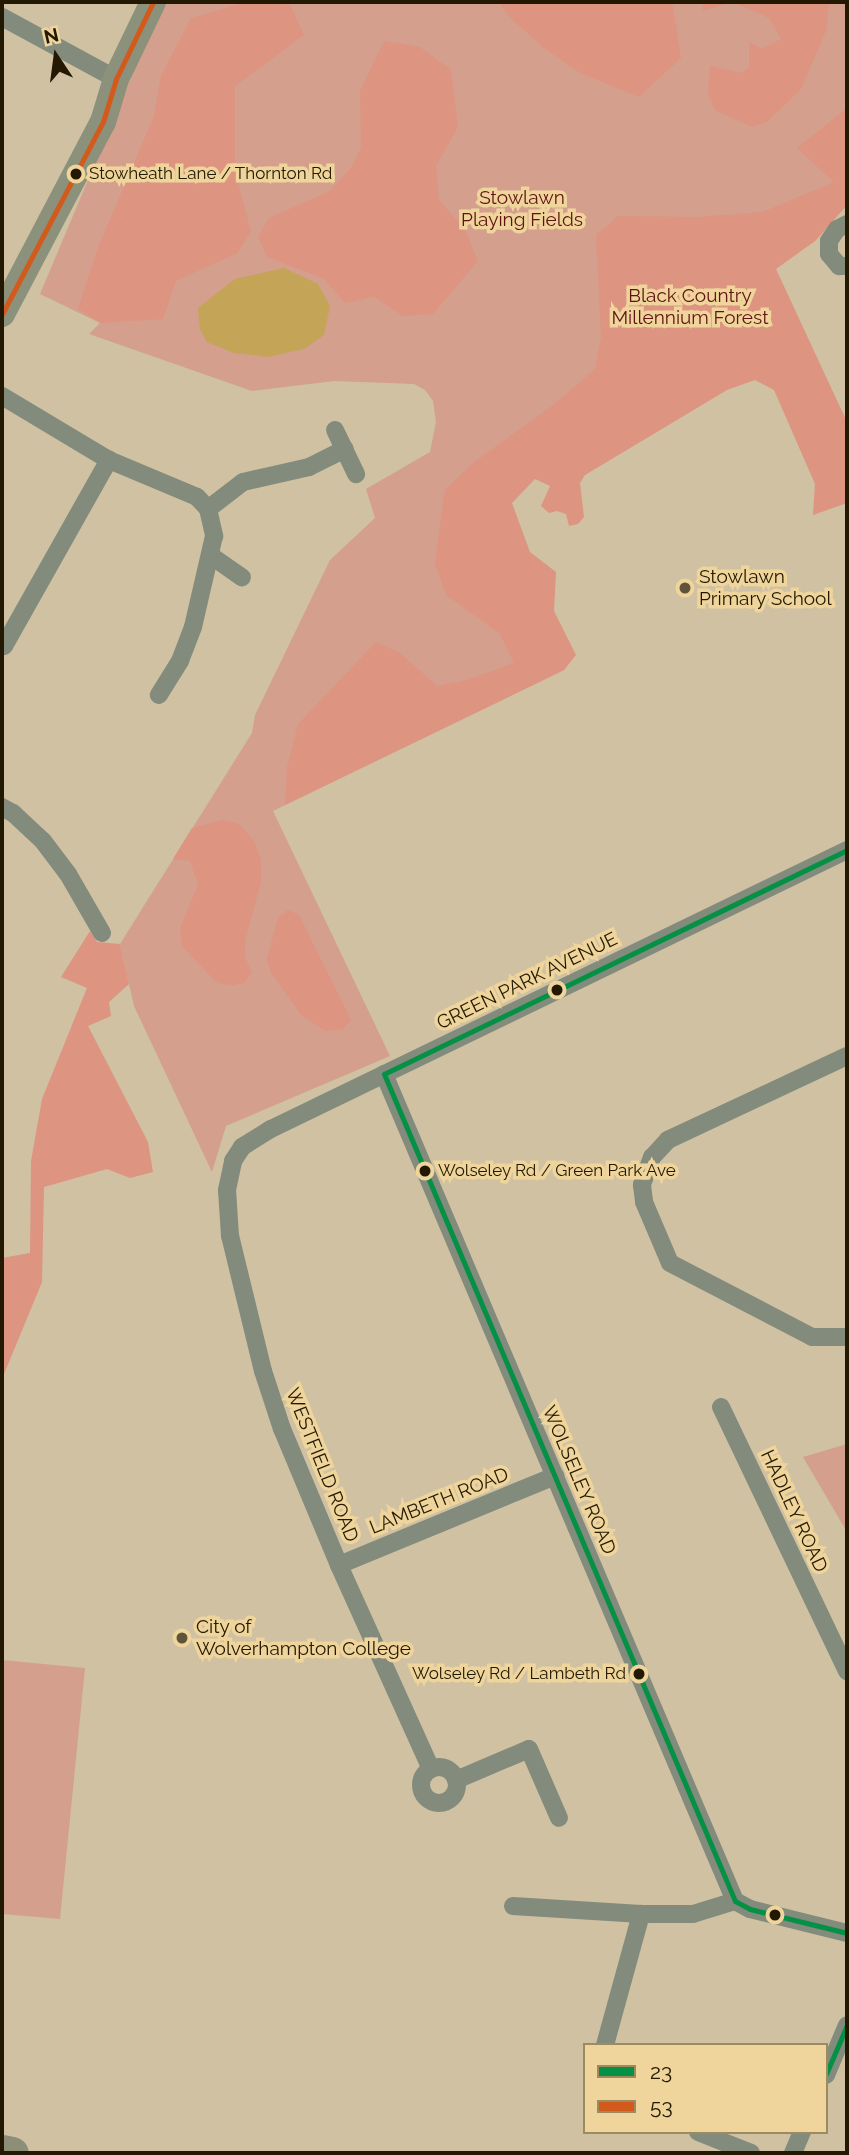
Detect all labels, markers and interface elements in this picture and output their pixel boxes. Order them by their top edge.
north arrow [21,21,91,91]
text: N [42,23,61,48]
place label: Stowheath Lane / Thornton Rd [89,164,333,184]
marker: Stowheath Lane / Thornton Rd [69,167,83,181]
park label: Stowlawn Playing Fields [461,187,583,231]
park label: Black Country Millennium Forest [611,285,769,329]
place label: Stowlawn Primary School [699,566,832,610]
marker: Stowlawn Primary School [677,580,693,596]
street label: GREEN PARK AVENUE [433,927,621,1035]
unlabelled marker [550,983,564,997]
place label: Wolseley Rd / Green Park Ave [438,1161,677,1181]
marker: Wolseley Rd / Green Park Ave [418,1164,432,1178]
street label: WESTFIELD ROAD [281,1385,363,1545]
street label: WOLSELEY ROAD [537,1402,621,1558]
street label: HADLEY ROAD [756,1446,832,1576]
street label: LAMBETH ROAD [366,1463,512,1539]
place label: City of Wolverhampton College [196,1616,411,1660]
marker: City of Wolverhampton College [174,1630,190,1646]
place label: Wolseley Rd / Lambeth Rd [412,1664,626,1684]
marker: Wolseley Rd / Lambeth Rd [632,1667,646,1681]
unlabelled marker [768,1908,782,1922]
legend [583,2043,828,2134]
text: 23 [650,2059,672,2084]
text: 53 [650,2094,673,2119]

